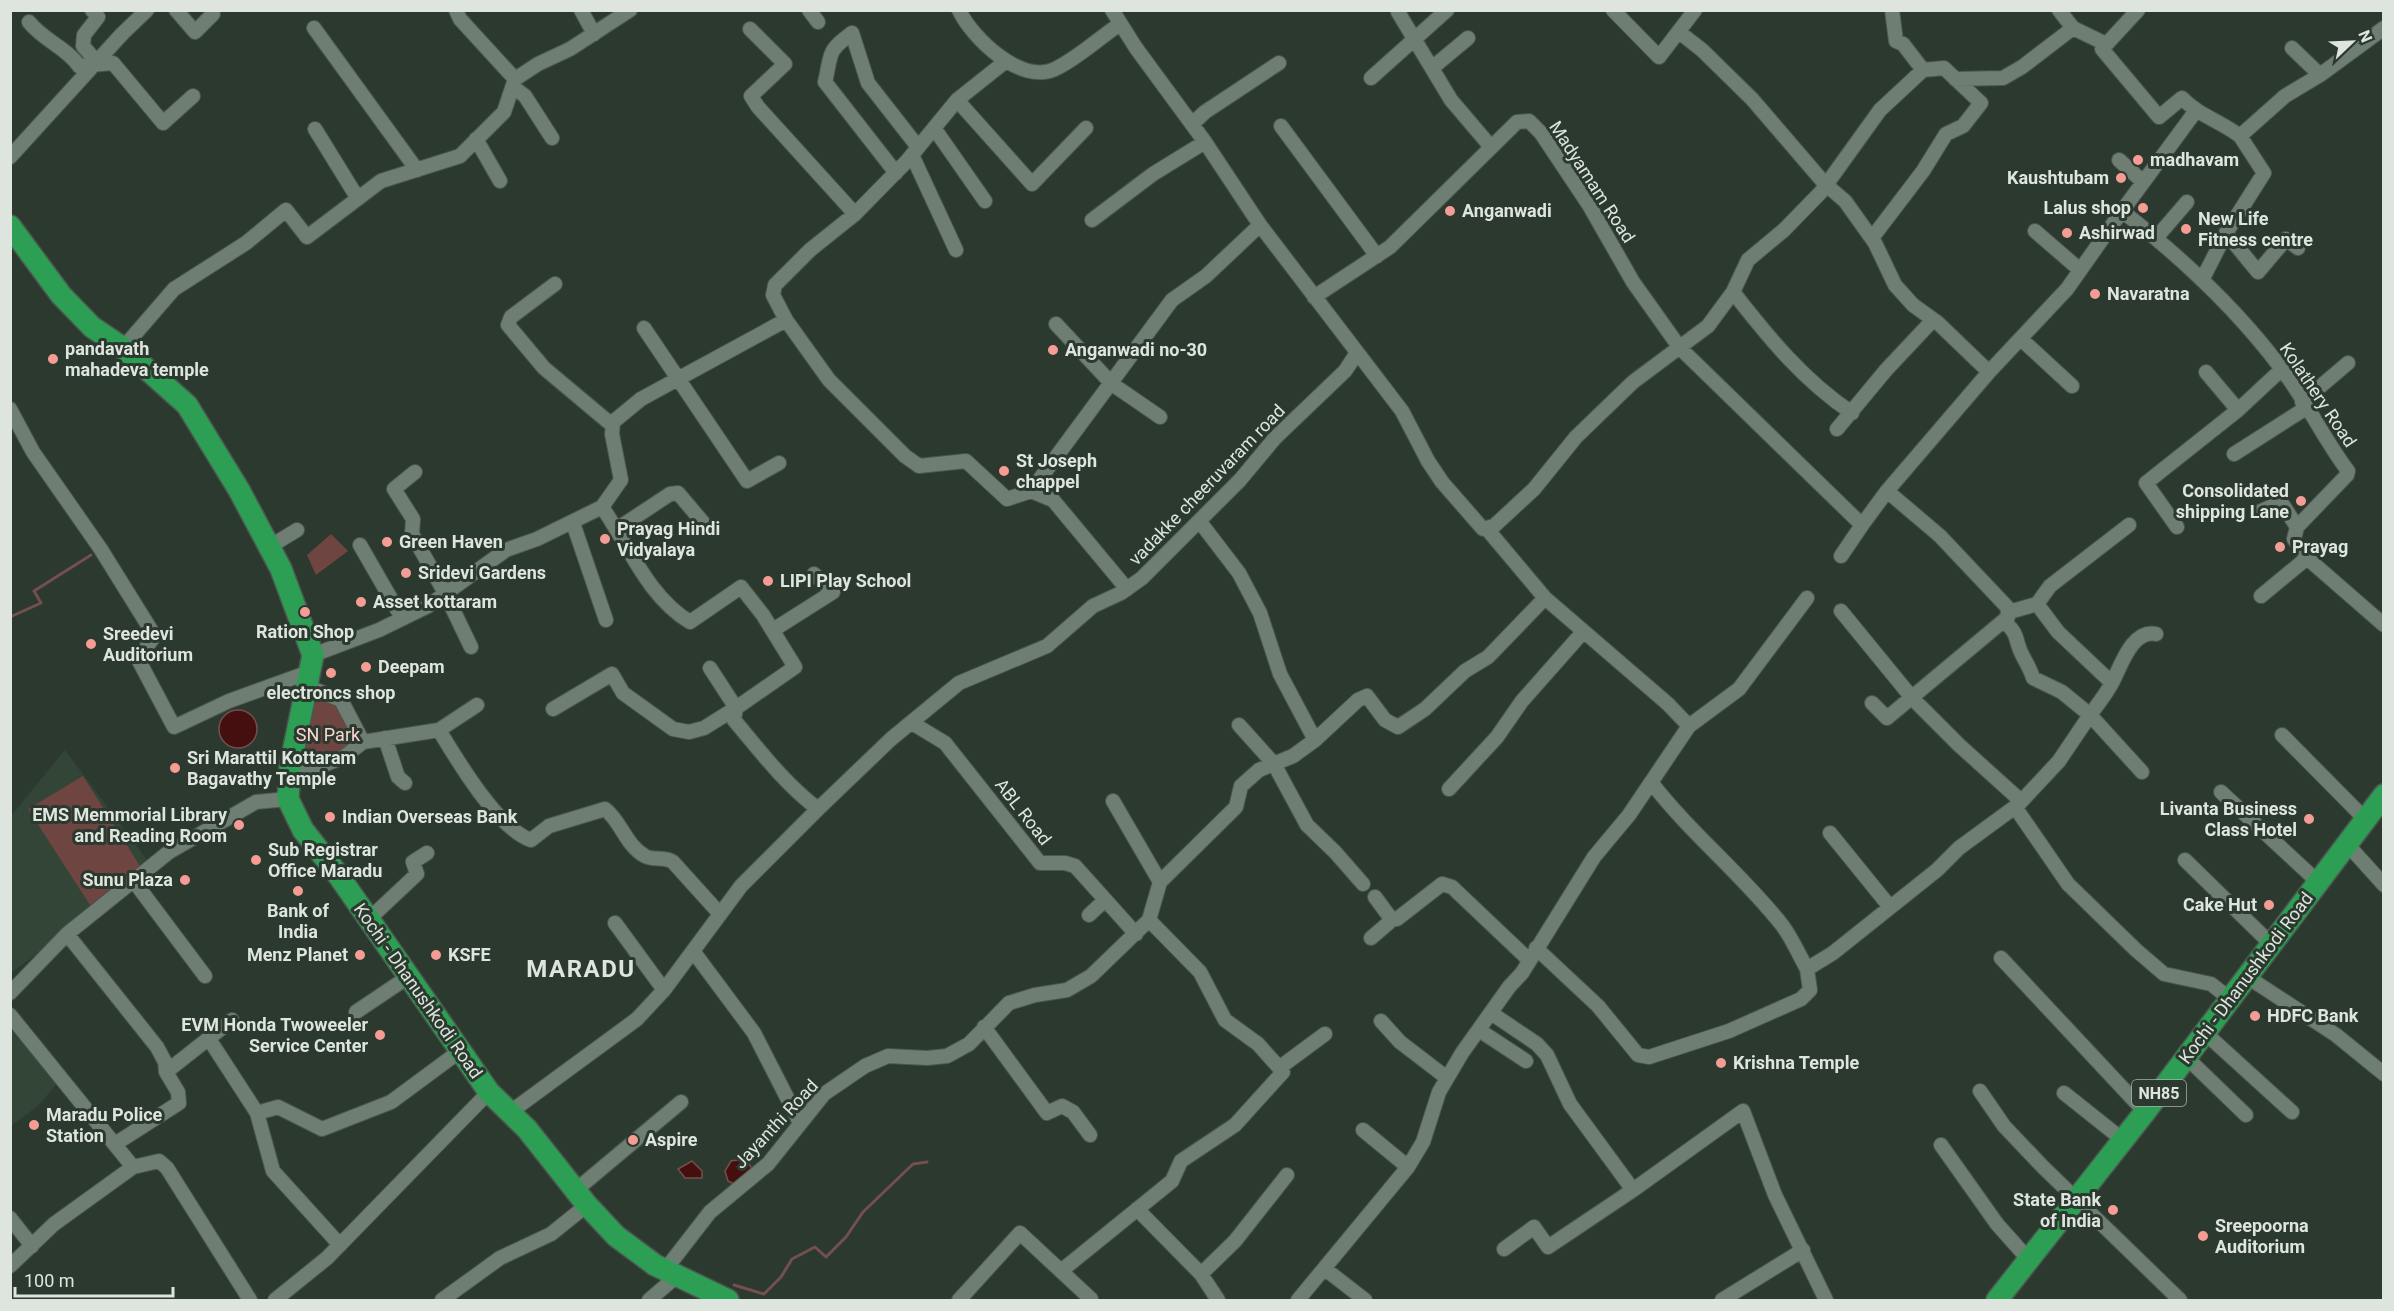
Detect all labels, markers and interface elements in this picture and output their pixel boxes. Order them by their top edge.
north arrow [2322,12,2382,72]
text: N [2354,27,2376,45]
street label: Madyamam Road [1545,117,1640,247]
place label: madhavam [2150,149,2239,170]
marker: madhavam [2131,153,2145,167]
place label: Kaushtubam [2007,167,2109,188]
marker: Kaushtubam [2114,171,2128,185]
place label: Lalus shop [2043,197,2131,218]
place label: Anganwadi [1462,200,1552,221]
marker: Lalus shop [2136,201,2150,215]
marker: Anganwadi [1443,204,1457,218]
place label: New Life Fitness centre [2198,208,2313,250]
place label: Ashirwad [2079,222,2155,243]
marker: New Life Fitness centre [2179,222,2193,236]
marker: Ashirwad [2060,226,2074,240]
place label: Navaratna [2107,283,2190,304]
marker: Navaratna [2088,287,2102,301]
place label: pandavath mahadeva temple [65,338,209,380]
place label: Anganwadi no-30 [1065,339,1207,360]
street label: Kolathery Road [2276,339,2361,451]
marker: Anganwadi no-30 [1046,343,1060,357]
marker: pandavath mahadeva temple [46,352,60,366]
street label: vadakke cheeruvaram road [1124,400,1289,569]
place label: St Joseph chappel [1016,450,1097,492]
marker: St Joseph chappel [997,464,1011,478]
place label: Consolidated shipping Lane [2176,480,2289,522]
marker: Consolidated shipping Lane [2294,494,2308,508]
place label: Prayag Hindi Vidyalaya [617,518,720,560]
place label: Green Haven [399,531,503,552]
marker: Prayag Hindi Vidyalaya [598,532,612,546]
marker: Green Haven [380,535,394,549]
place label: Prayag [2292,536,2348,557]
marker: Prayag [2273,540,2287,554]
place label: Sridevi Gardens [418,562,546,583]
marker: Sridevi Gardens [399,566,413,580]
place label: LIPI Play School [780,570,911,591]
marker: LIPI Play School [761,574,775,588]
place label: Asset kottaram [373,591,497,612]
marker: Asset kottaram [354,595,368,609]
marker: Ration Shop [298,605,312,619]
place label: Ration Shop [256,621,354,642]
place label: Sreedevi Auditorium [103,623,193,665]
marker: Sreedevi Auditorium [84,637,98,651]
place label: Deepam [378,656,445,677]
marker: Deepam [359,660,373,674]
marker: electroncs shop [324,666,338,680]
place label: electroncs shop [267,682,395,703]
park label: SN Park [296,724,361,745]
place label: Sri Marattil Kottaram Bagavathy Temple [187,747,356,789]
marker: Sri Marattil Kottaram Bagavathy Temple [168,761,182,775]
street label: ABL Road [991,774,1056,849]
place label: Livanta Business Class Hotel [2160,798,2297,840]
place label: EMS Memmorial Library and Reading Room [32,804,228,846]
place label: Indian Overseas Bank [342,806,518,827]
marker: Indian Overseas Bank [323,810,337,824]
marker: Livanta Business Class Hotel [2302,812,2316,826]
marker: EMS Memmorial Library and Reading Room [232,818,246,832]
place label: Sub Registrar Office Maradu [268,839,382,881]
marker: Sub Registrar Office Maradu [249,853,263,867]
place label: Sunu Plaza [82,869,173,890]
marker: Sunu Plaza [178,873,192,887]
marker: Bank of India [291,884,305,898]
street label: Kochi - Dhanushkodi Road [2174,888,2317,1068]
place label: Cake Hut [2183,894,2257,915]
marker: Cake Hut [2262,898,2276,912]
street label: Kochi - Dhanushkodi Road [350,899,487,1082]
place label: Bank of India [267,900,330,942]
place label: Menz Planet [247,944,348,965]
place label: KSFE [448,944,491,965]
marker: Menz Planet [353,948,367,962]
marker: KSFE [429,948,443,962]
district label: MARADU [526,955,636,983]
place label: HDFC Bank [2267,1005,2359,1026]
marker: HDFC Bank [2248,1009,2262,1023]
place label: EVM Honda Twoweeler Service Center [181,1014,368,1056]
marker: EVM Honda Twoweeler Service Center [373,1028,387,1042]
place label: Krishna Temple [1733,1052,1859,1073]
marker: Krishna Temple [1714,1056,1728,1070]
street label: Jayanthi Road [729,1075,822,1172]
road number: NH85 [2132,1080,2186,1106]
place label: Maradu Police Station [46,1104,163,1146]
marker: Maradu Police Station [27,1118,41,1132]
place label: Aspire [645,1129,698,1150]
marker: Aspire [626,1133,640,1147]
place label: State Bank of India [2013,1189,2101,1231]
marker: State Bank of India [2106,1203,2120,1217]
place label: Sreepoorna Auditorium [2215,1215,2309,1257]
marker: Sreepoorna Auditorium [2196,1229,2210,1243]
scale bar [15,1260,172,1298]
text: 100 m [24,1270,75,1291]

